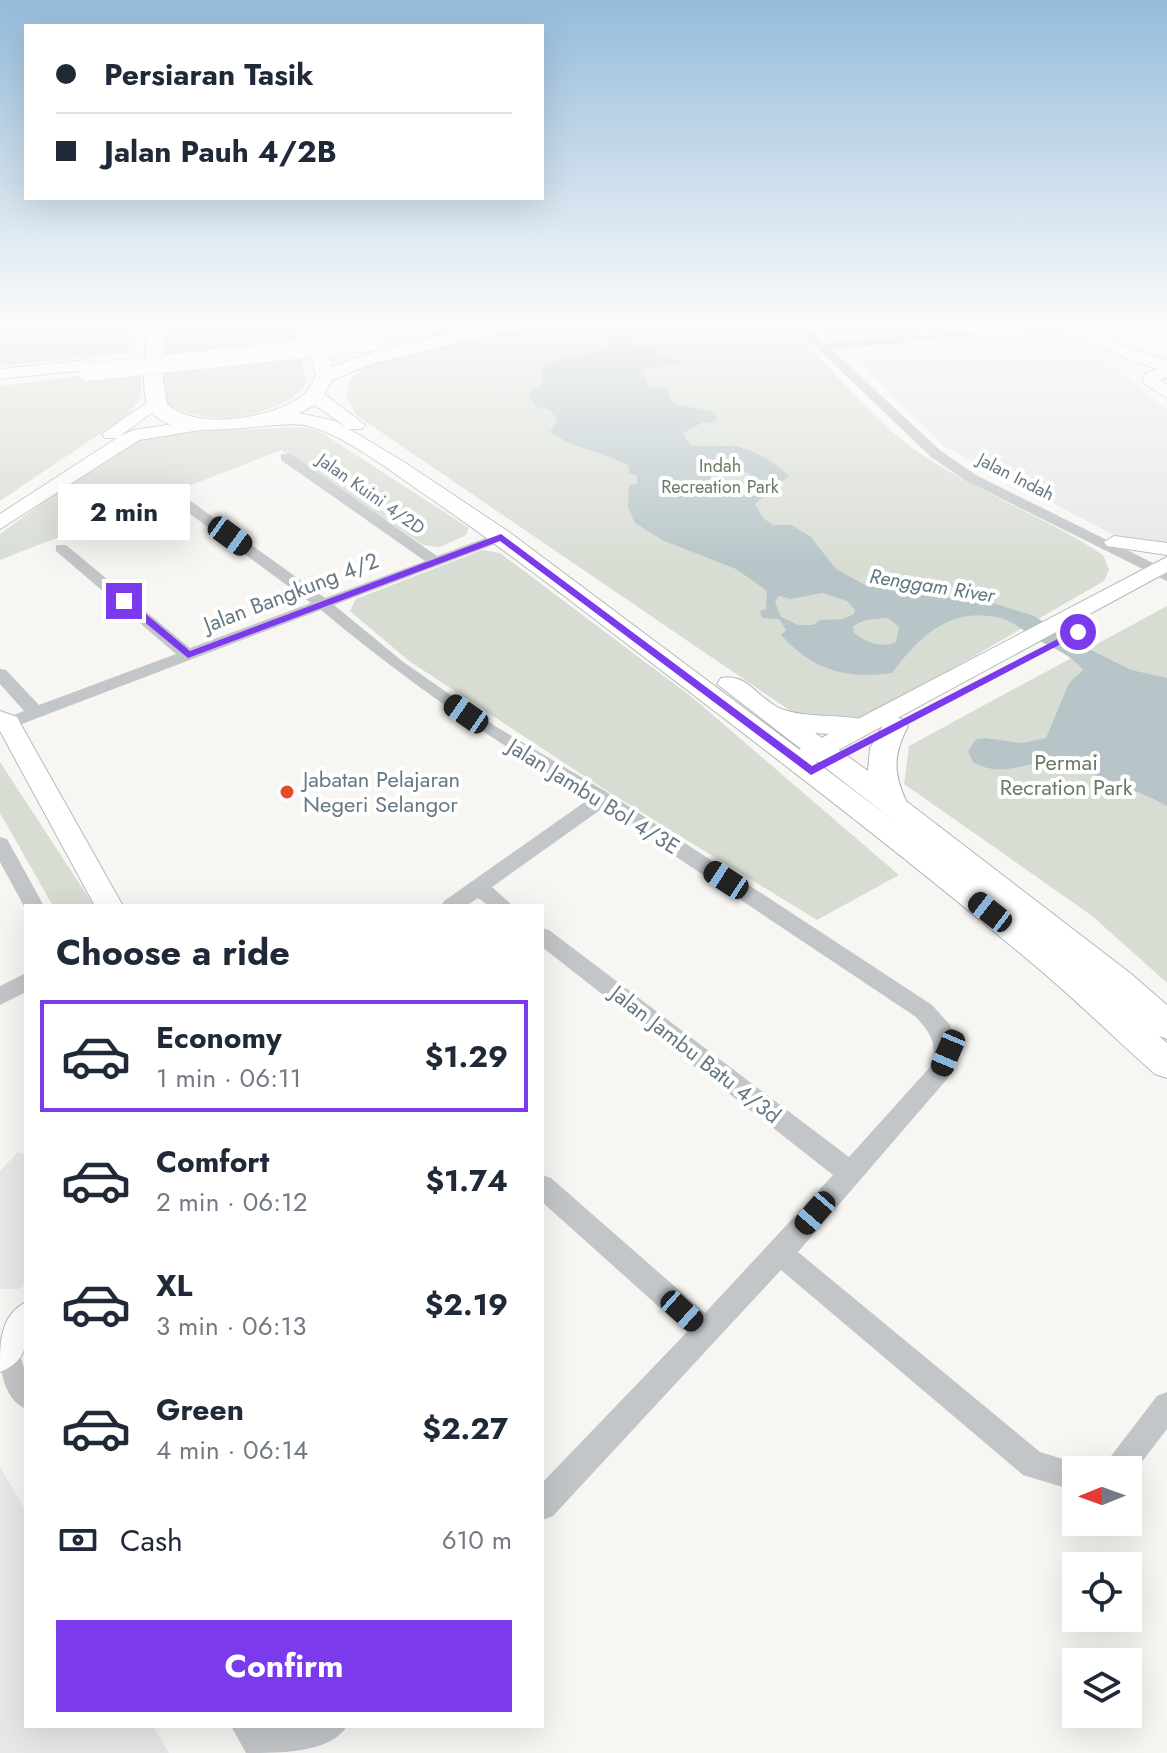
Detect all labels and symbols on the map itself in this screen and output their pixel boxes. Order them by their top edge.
street label: Jalan Kuini 4/2D [310,446,430,541]
street label: Jalan Indah [971,446,1059,507]
park label: Indah Recreation Park [661,453,779,500]
callout: 2 min [58,485,190,541]
car [204,512,256,560]
street label: Jalan Bangkung 4/2 [196,544,383,641]
water label: Renggam River [867,562,998,610]
route end [106,583,142,619]
route start [1060,614,1096,650]
car [439,690,493,738]
street label: Jalan Jambu Bol 4/3E [499,728,686,862]
park label: Permai Recration Park [1000,746,1133,803]
place label: Jabatan Pelajaran Negeri Selangor [300,763,460,820]
marker: Jabatan Pelajaran Negeri Selangor [278,783,296,801]
car [699,857,753,903]
car [964,888,1016,936]
street label: Jalan Jambu Batu 4/3d [602,975,788,1131]
car [928,1026,968,1080]
car [790,1187,840,1239]
car [656,1286,708,1336]
north arrow [1062,1456,1142,1536]

